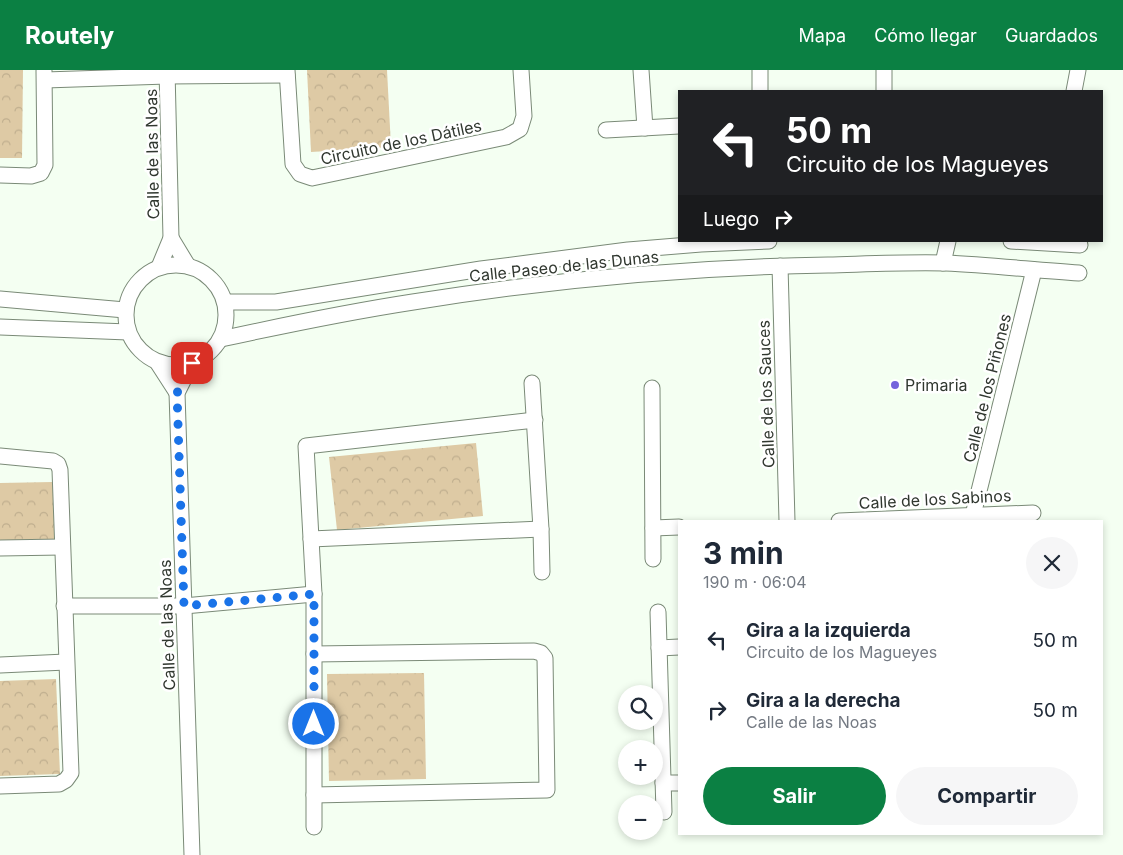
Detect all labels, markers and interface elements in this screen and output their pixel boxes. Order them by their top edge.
text: Routely [25,21,114,50]
text: Mapa [799,25,846,46]
text: Cómo llegar [874,25,977,46]
text: Guardados [1005,25,1098,46]
street label: Calle de las Noas [141,88,163,220]
text: 50 m [786,109,872,151]
icon: left [703,110,768,175]
street label: Circuito de los Dátiles [319,115,483,169]
text: Circuito de los Magueyes [786,151,1049,177]
icon: right [769,205,797,233]
text: Luego [703,208,759,231]
street label: Calle Paseo de las Dunas [468,246,660,286]
street label: Calle de los Piñones [959,312,1015,464]
street label: Calle de los Sauces [753,320,779,468]
pin [171,342,213,384]
icon: arrive [178,349,206,377]
place label: Primaria [905,375,968,395]
marker: Primaria [889,379,901,391]
street label: Calle de los Sabinos [858,485,1012,513]
text: 3 min [703,535,784,571]
button: close [1026,537,1078,589]
street label: Calle de las Noas [155,559,179,691]
text: 190 m · 06:04 [703,572,807,592]
text: Gira a la izquierda [746,619,911,642]
icon: left [703,626,731,654]
text: 50 m [1032,629,1078,652]
text: Circuito de los Magueyes [746,642,937,662]
map controls [618,685,663,840]
button: search [618,685,663,730]
text: Gira a la derecha [746,689,901,712]
icon: right [703,696,731,724]
position arrow [287,697,339,749]
text: 50 m [1032,699,1078,722]
text: Calle de las Noas [746,712,877,732]
button: + [618,740,663,785]
button: Salir [703,767,886,825]
button: Compartir [896,767,1078,825]
button: − [618,795,663,840]

